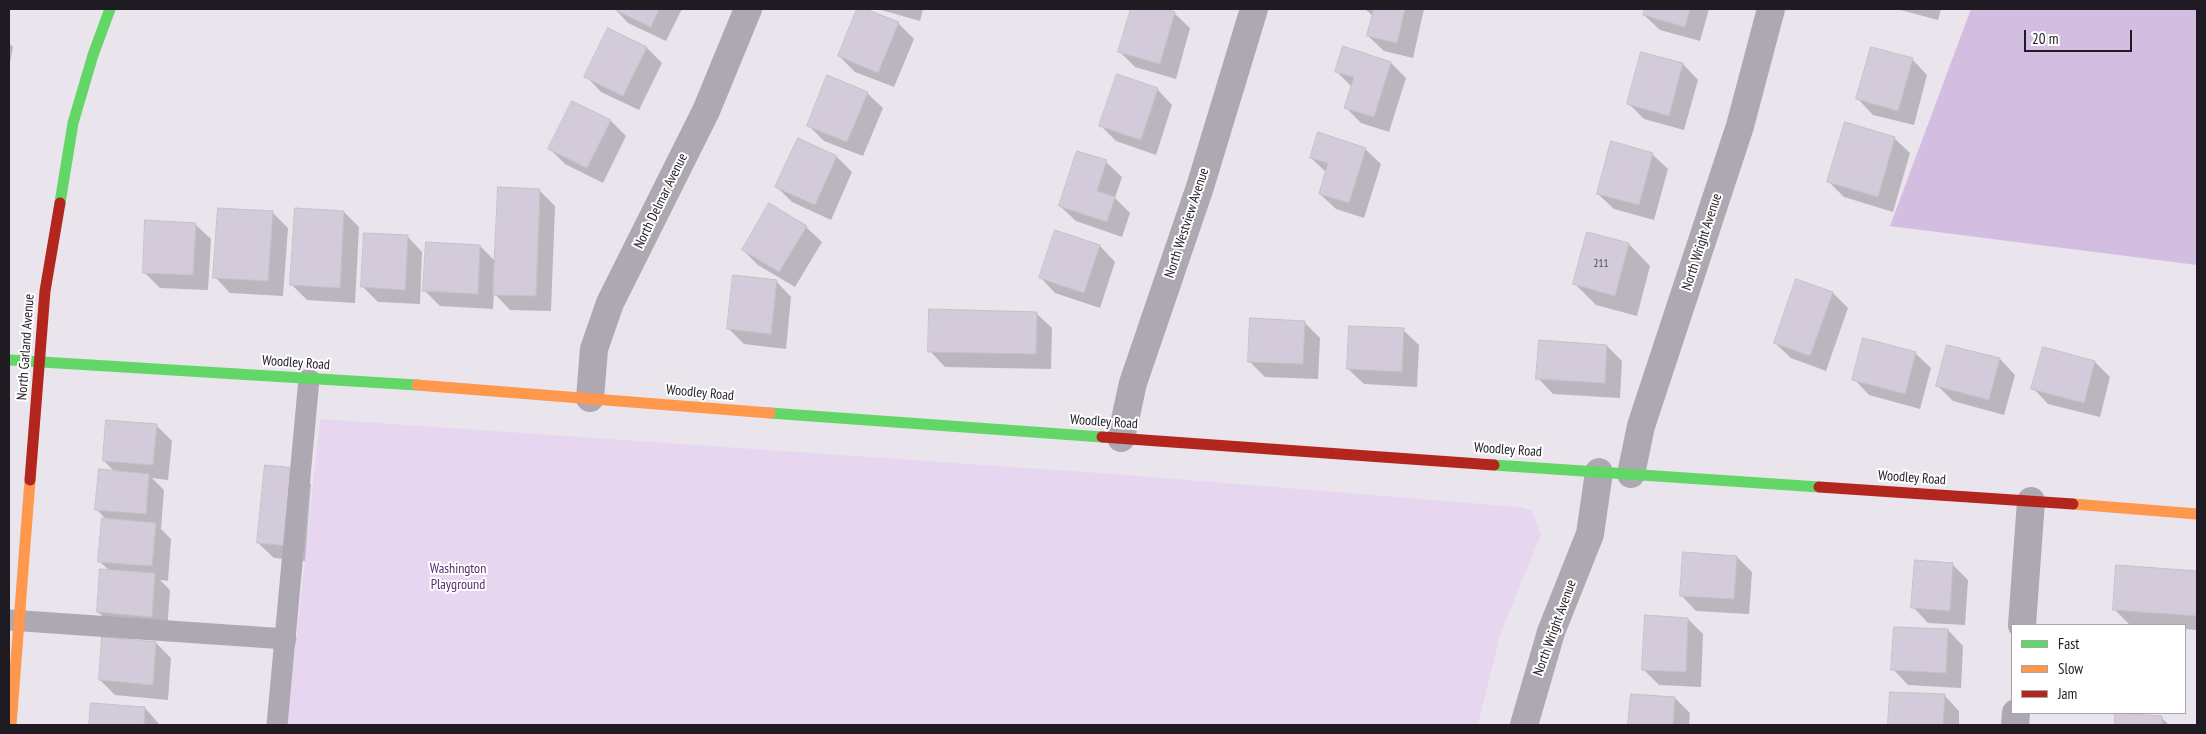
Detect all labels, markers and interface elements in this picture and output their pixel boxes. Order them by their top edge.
scale bar [2026,20,2134,52]
text: 20 m [2032,29,2058,48]
street label: North Delmar Avenue [631,151,691,251]
street label: North Westview Avenue [1161,166,1213,280]
street label: North Wright Avenue [1678,191,1726,293]
house number: 211 [1594,257,1608,271]
street label: North Garland Avenue [14,293,38,401]
street label: Woodley Road [262,352,330,374]
street label: Woodley Road [665,382,735,404]
street label: Woodley Road [1070,411,1138,433]
street label: Woodley Road [1474,439,1542,461]
street label: Woodley Road [1878,467,1946,489]
park label: Washington Playground [430,561,486,594]
street label: North Wright Avenue [1530,578,1580,678]
legend [2011,624,2186,714]
text: Fast [2058,634,2079,653]
text: Slow [2058,659,2083,678]
text: Jam [2058,684,2077,703]

